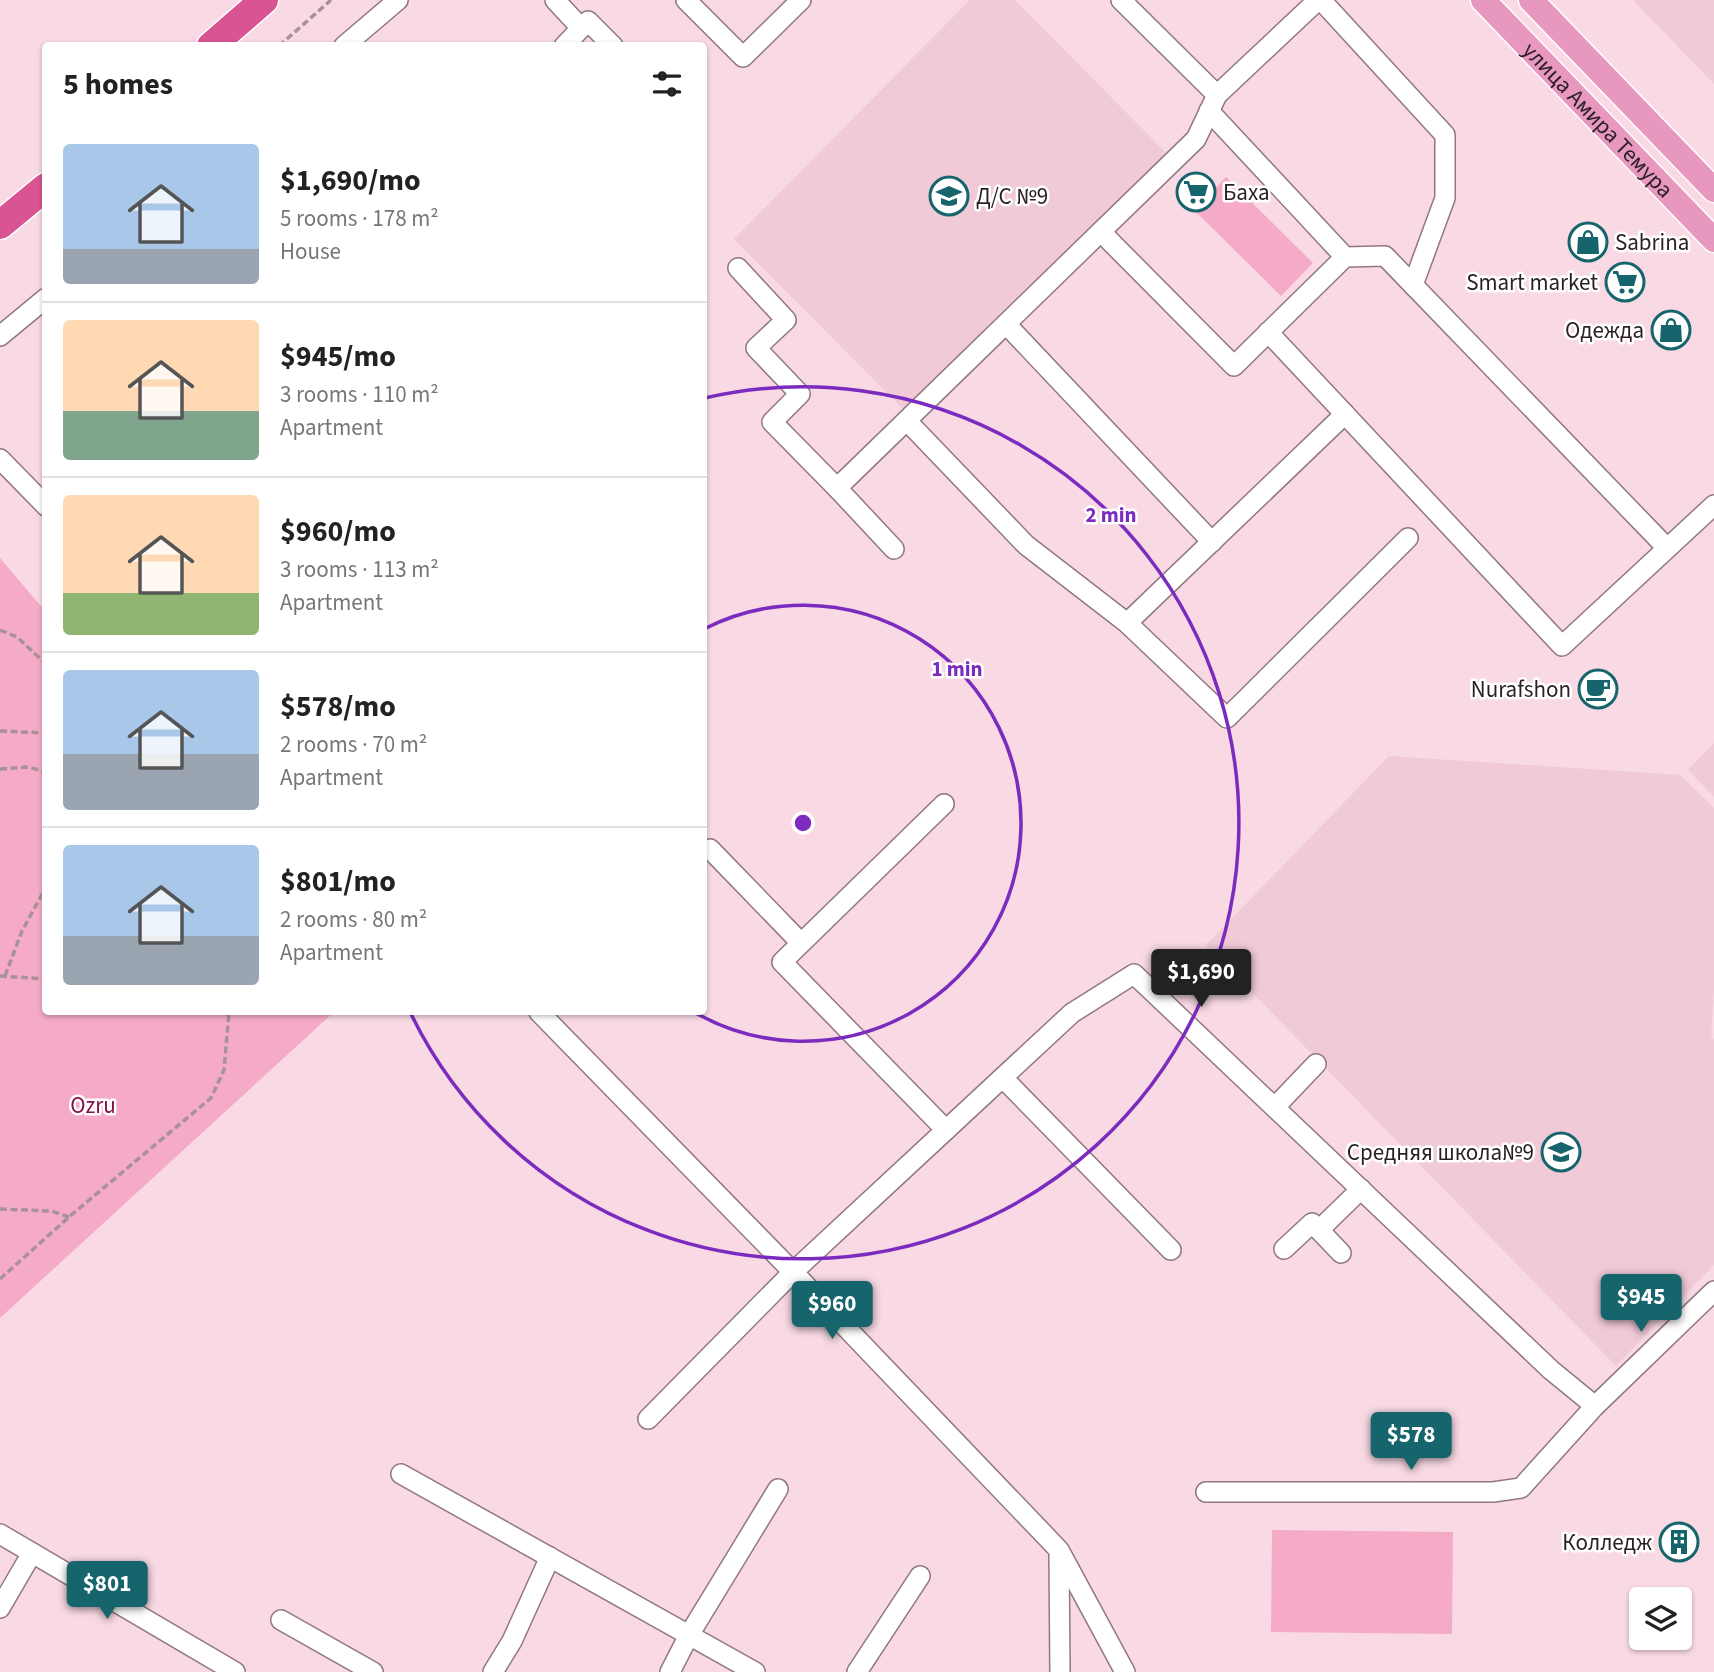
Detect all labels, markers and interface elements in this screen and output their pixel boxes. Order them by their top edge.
street label: улица Амира Темура [1515,35,1681,205]
text: 5 homes [63,63,173,106]
icon: filters [648,65,686,103]
text: $1,690/mo [280,159,421,202]
supermarket icon: Баха [1175,171,1217,213]
icon: home [119,172,203,256]
school or university icon: Д/С №9 [928,175,970,217]
place label: Баха [1223,176,1270,209]
place label: Д/С №9 [976,180,1048,213]
text: 5 rooms · 178 m² [280,202,439,235]
shop icon: Sabrina [1567,221,1609,263]
place label: Sabrina [1615,226,1689,259]
text: House [280,235,341,268]
supermarket icon: Smart market [1604,261,1646,303]
place label: Smart market [1466,266,1598,299]
shop icon: Одежда [1650,309,1692,351]
place label: Одежда [1565,314,1644,347]
text: $945/mo [280,335,396,378]
icon: home [119,348,203,432]
text: 3 rooms · 110 m² [280,378,439,411]
text: Apartment [280,411,383,444]
text: 2 min [1085,500,1137,530]
text: $960/mo [280,510,396,553]
icon: home [119,523,203,607]
text: 3 rooms · 113 m² [280,553,439,586]
text: Apartment [280,586,383,619]
text: 1 min [931,654,983,684]
cafe icon: Nurafshon [1577,668,1619,710]
place label: Nurafshon [1471,673,1571,706]
text: $578/mo [280,685,396,728]
icon: home [119,698,203,782]
text: 2 rooms · 70 m² [280,728,427,761]
text: Apartment [280,761,383,794]
centre of rings [791,811,815,835]
text: $801/mo [280,860,396,903]
icon: home [119,873,203,957]
text: 2 rooms · 80 m² [280,903,427,936]
text: Apartment [280,936,383,969]
pin: $1,690 [1144,950,1258,1009]
text: $1,690 [1167,955,1235,988]
park label: Ozru [70,1089,116,1122]
school or university icon: Средняя школа№9 [1540,1131,1582,1173]
place label: Средняя школа№9 [1347,1136,1534,1169]
pin: $945 [1600,1274,1682,1334]
text: $945 [1617,1280,1665,1313]
pin: $960 [791,1282,873,1341]
text: $960 [808,1287,856,1320]
pin: $578 [1370,1412,1452,1472]
text: $578 [1387,1418,1435,1451]
building icon: Колледж [1658,1521,1700,1563]
place label: Колледж [1562,1526,1652,1559]
pin: $801 [66,1562,148,1621]
text: $801 [83,1567,131,1600]
map controls [1629,1587,1692,1650]
button: layers [1629,1587,1692,1650]

